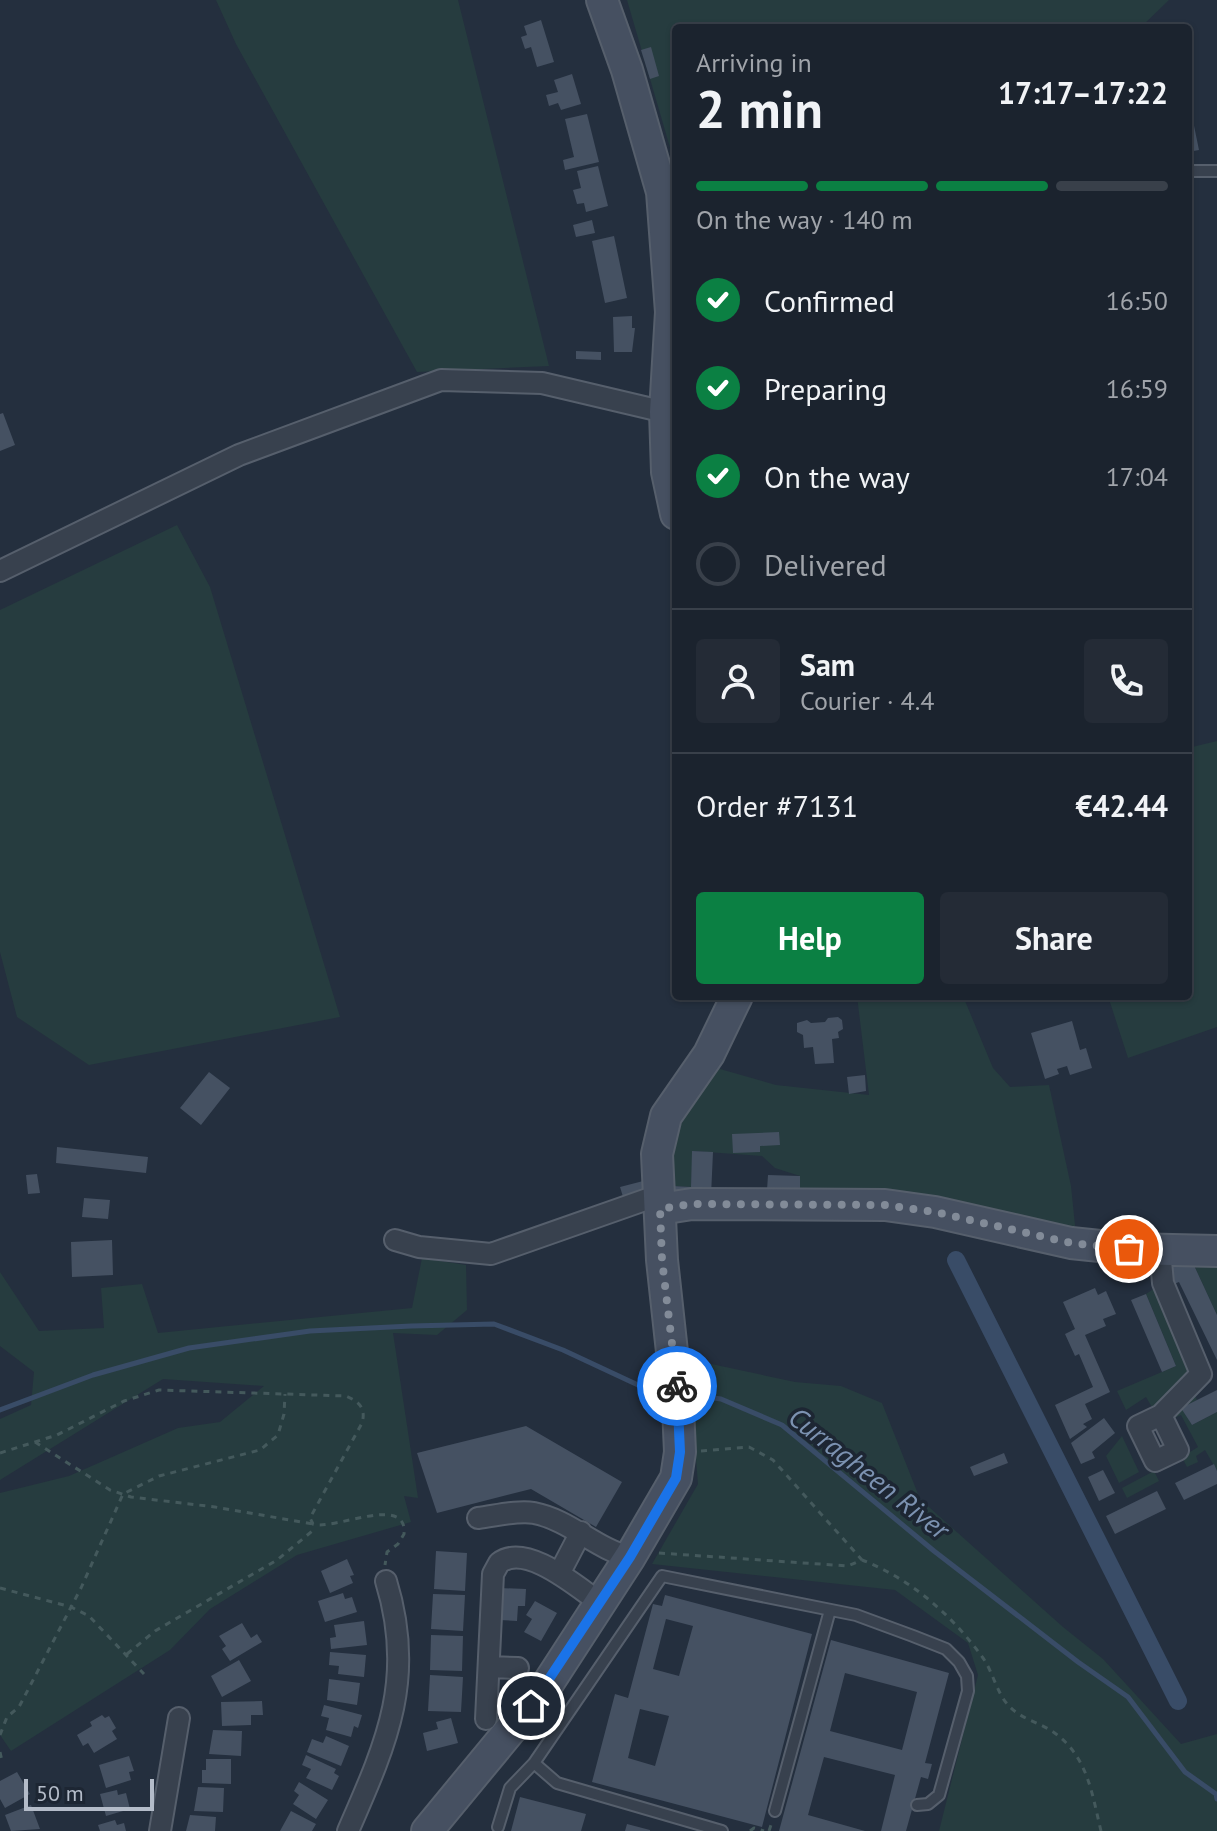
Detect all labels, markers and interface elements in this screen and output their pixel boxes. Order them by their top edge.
text: Arriving in [696,46,812,79]
text: 17:17–17:22 [998,73,1168,112]
text: 2 min [696,75,823,142]
text: On the way · 140 m [696,203,913,236]
icon: check [696,278,740,322]
text: Confirmed [764,281,895,320]
text: 16:50 [1106,284,1168,317]
icon: check [696,366,740,410]
text: Preparing [764,369,887,408]
text: 16:59 [1106,372,1168,405]
icon: check [696,454,740,498]
text: On the way [764,457,910,496]
text: 17:04 [1106,460,1168,493]
text: Delivered [764,545,887,584]
button: person [696,639,780,723]
button: phone [1084,639,1168,723]
text: Sam [800,645,855,684]
text: Courier · 4.4 [800,684,934,717]
text: Order #7131 [696,786,858,825]
text: €42.44 [1076,786,1168,825]
button: Help [696,892,924,984]
button: Share [940,892,1168,984]
pin [1095,1215,1163,1283]
icon: bag [1107,1227,1151,1271]
courier [637,1346,717,1426]
icon: bike [655,1364,699,1408]
water label: Curragheen River [781,1398,959,1548]
pin [497,1672,565,1740]
icon: home [509,1684,553,1728]
scale bar [24,1775,154,1811]
text: 50 m [36,1779,84,1807]

